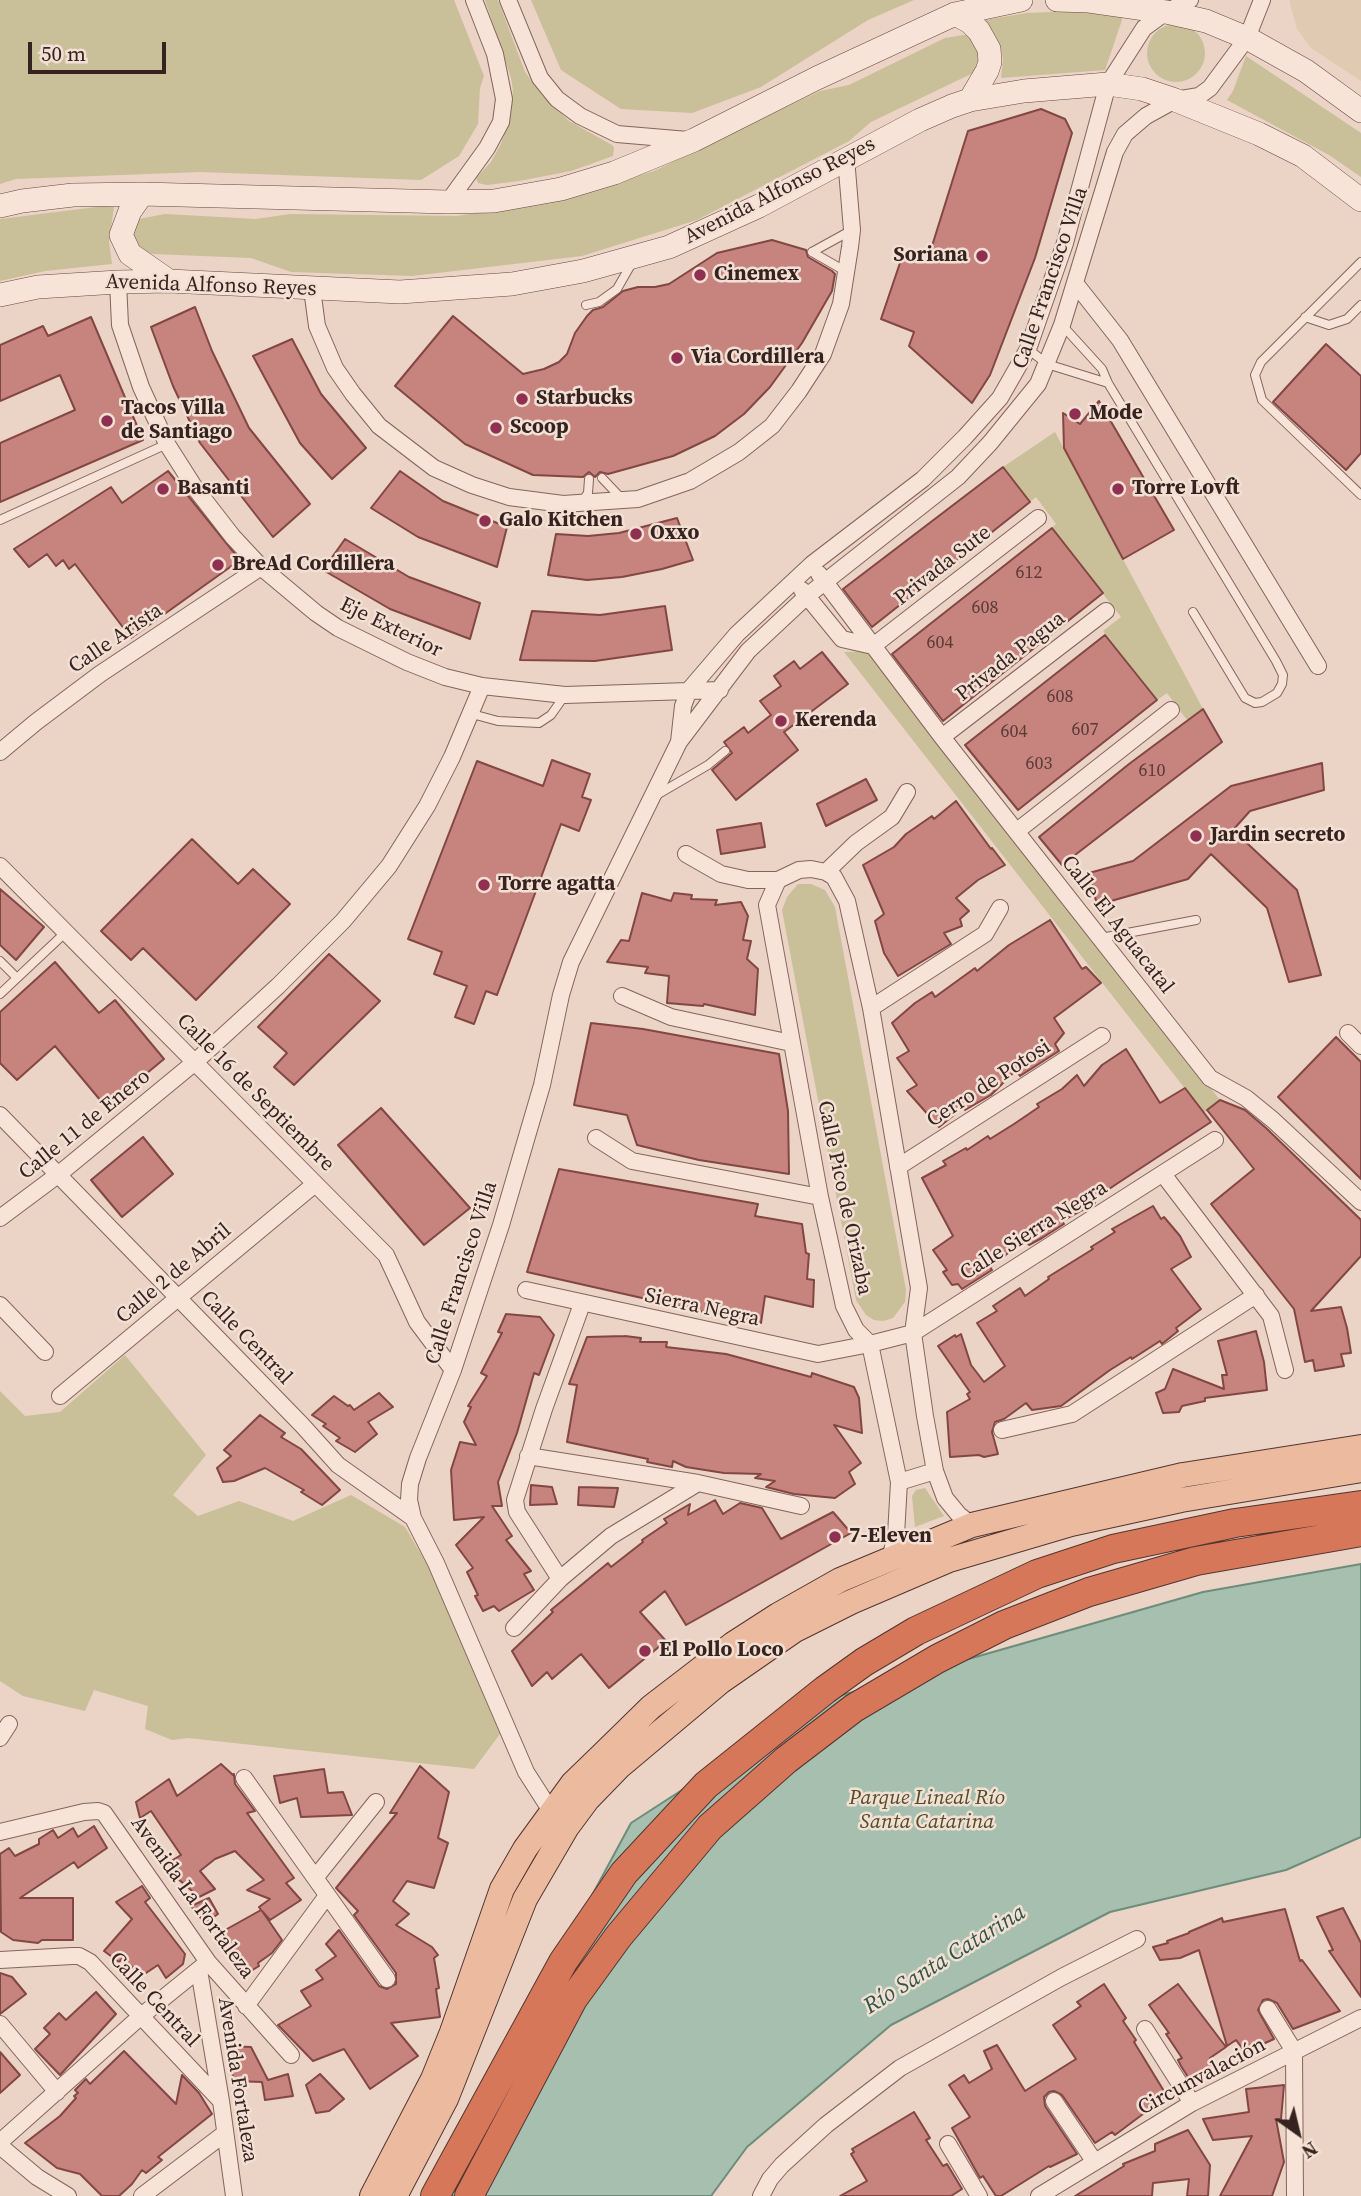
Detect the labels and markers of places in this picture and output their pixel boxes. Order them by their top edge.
place label: Soriana [893,243,968,269]
marker: Soriana [974,248,990,264]
place label: Cinemex [714,262,799,288]
marker: Cinemex [692,267,708,283]
place label: Via Cordillera [691,345,825,371]
marker: Via Cordillera [669,350,685,366]
place label: Starbucks [536,386,633,412]
marker: Starbucks [514,391,530,407]
place label: Tacos Villa de Santiago [121,396,232,446]
place label: Mode [1089,401,1143,427]
marker: Mode [1067,406,1083,422]
marker: Tacos Villa de Santiago [99,413,115,429]
place label: Scoop [510,415,568,441]
marker: Scoop [488,420,504,436]
place label: Basanti [177,476,249,502]
place label: Torre Lovft [1132,476,1239,502]
marker: Basanti [155,481,171,497]
marker: Torre Lovft [1110,481,1126,497]
place label: Galo Kitchen [499,508,623,534]
marker: Galo Kitchen [477,513,493,529]
place label: Oxxo [650,521,699,547]
marker: Oxxo [628,526,644,542]
place label: BreAd Cordillera [232,552,395,578]
marker: BreAd Cordillera [210,557,226,573]
place label: Kerenda [795,708,877,734]
marker: Kerenda [773,713,789,729]
place label: Jardin secreto [1210,823,1345,849]
marker: Jardin secreto [1188,828,1204,844]
place label: Torre agatta [498,872,615,898]
marker: Torre agatta [476,877,492,893]
place label: 7-Eleven [849,1524,932,1550]
marker: 7-Eleven [827,1529,843,1545]
place label: El Pollo Loco [659,1638,784,1664]
marker: El Pollo Loco [637,1643,653,1659]

